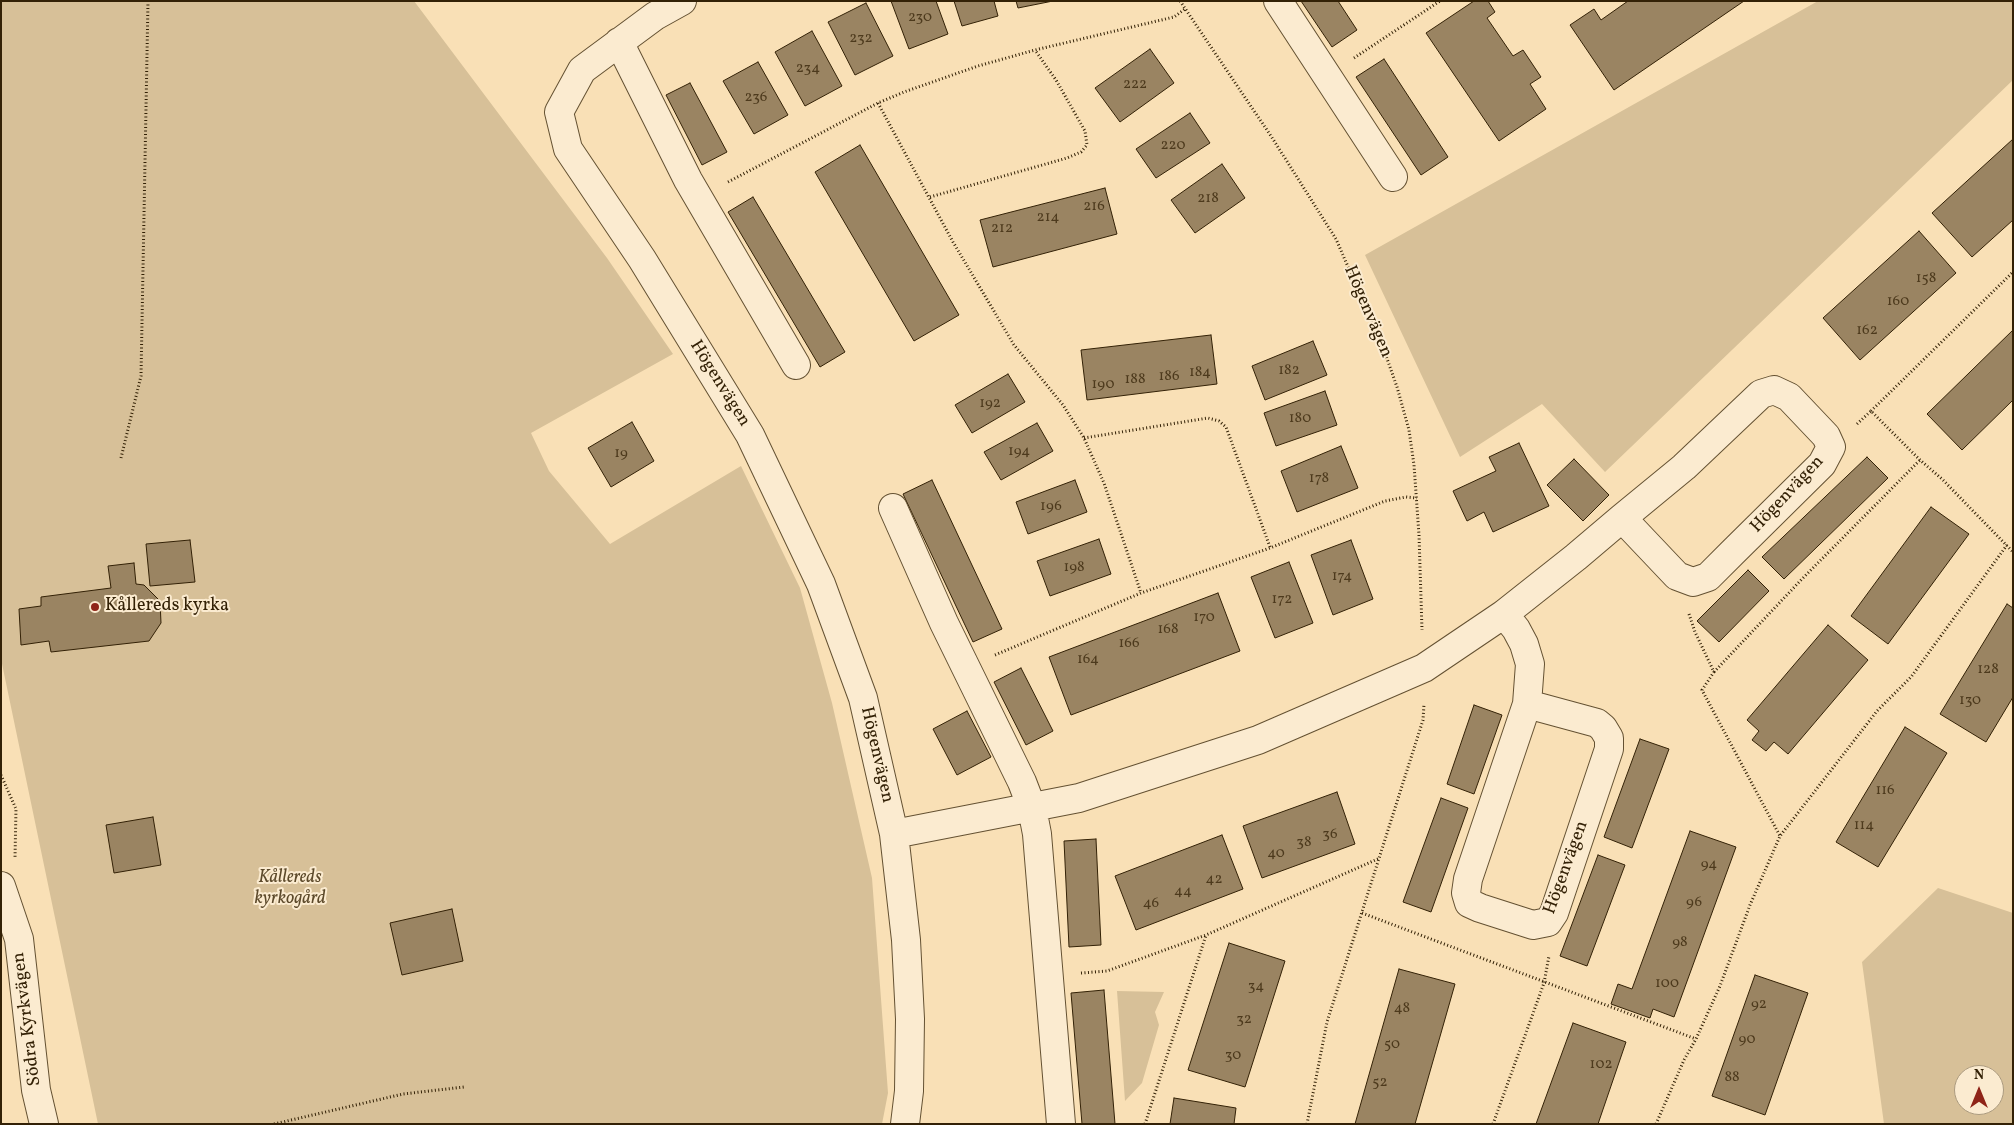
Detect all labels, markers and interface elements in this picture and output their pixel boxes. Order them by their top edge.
house number: 230 [908,9,932,27]
house number: 232 [849,30,873,48]
house number: 234 [796,60,820,78]
house number: 222 [1123,76,1147,94]
house number: 236 [745,89,767,107]
house number: 220 [1161,137,1185,155]
house number: 218 [1197,190,1219,208]
house number: 216 [1083,198,1105,216]
house number: 214 [1037,209,1059,227]
house number: 212 [991,220,1013,238]
street label: Högenvägen [1338,263,1396,361]
house number: 158 [1916,270,1936,288]
house number: 160 [1887,293,1909,311]
house number: 162 [1856,322,1878,340]
street label: Högenvägen [684,337,754,431]
house number: 182 [1278,362,1300,380]
house number: 184 [1189,364,1211,382]
house number: 186 [1158,368,1180,386]
house number: 188 [1124,371,1146,389]
house number: 190 [1092,376,1114,394]
house number: 192 [979,395,1001,413]
house number: 180 [1289,410,1311,428]
house number: 194 [1008,443,1030,461]
house number: 19 [614,445,628,463]
street label: Högenvägen [1747,452,1829,538]
house number: 178 [1309,470,1329,488]
house number: 196 [1040,498,1062,516]
house number: 198 [1063,559,1085,577]
house number: 174 [1332,568,1352,586]
house number: 172 [1272,591,1292,609]
place label: Kållereds kyrka [105,596,229,618]
marker: Kållereds kyrka [89,601,101,613]
house number: 170 [1193,609,1215,627]
house number: 168 [1157,621,1179,639]
house number: 166 [1119,635,1139,653]
house number: 164 [1077,651,1099,669]
house number: 128 [1977,661,1999,679]
house number: 130 [1959,692,1981,710]
street label: Högenvägen [854,705,898,805]
house number: 116 [1875,782,1895,800]
house number: 114 [1854,817,1874,835]
street label: Högenvägen [1540,818,1594,918]
house number: 36 [1322,826,1338,844]
house number: 38 [1296,834,1312,852]
house number: 40 [1267,845,1285,863]
house number: 94 [1701,856,1717,874]
park label: Kållereds kyrkogård [254,868,326,911]
house number: 42 [1205,871,1223,889]
house number: 44 [1174,883,1192,901]
house number: 96 [1686,894,1702,912]
house number: 46 [1143,895,1159,913]
house number: 98 [1672,934,1688,952]
street label: Södra Kyrkvägen [9,951,47,1087]
house number: 100 [1655,975,1679,993]
house number: 34 [1248,978,1264,996]
house number: 92 [1751,996,1767,1014]
house number: 48 [1394,1000,1410,1018]
house number: 32 [1236,1011,1252,1029]
house number: 90 [1738,1031,1756,1049]
house number: 50 [1384,1036,1400,1054]
house number: 30 [1225,1047,1241,1065]
house number: 102 [1590,1056,1612,1074]
north arrow [1954,1065,2004,1115]
text: N [1974,1066,1984,1085]
house number: 88 [1724,1069,1740,1087]
house number: 52 [1372,1074,1388,1092]

